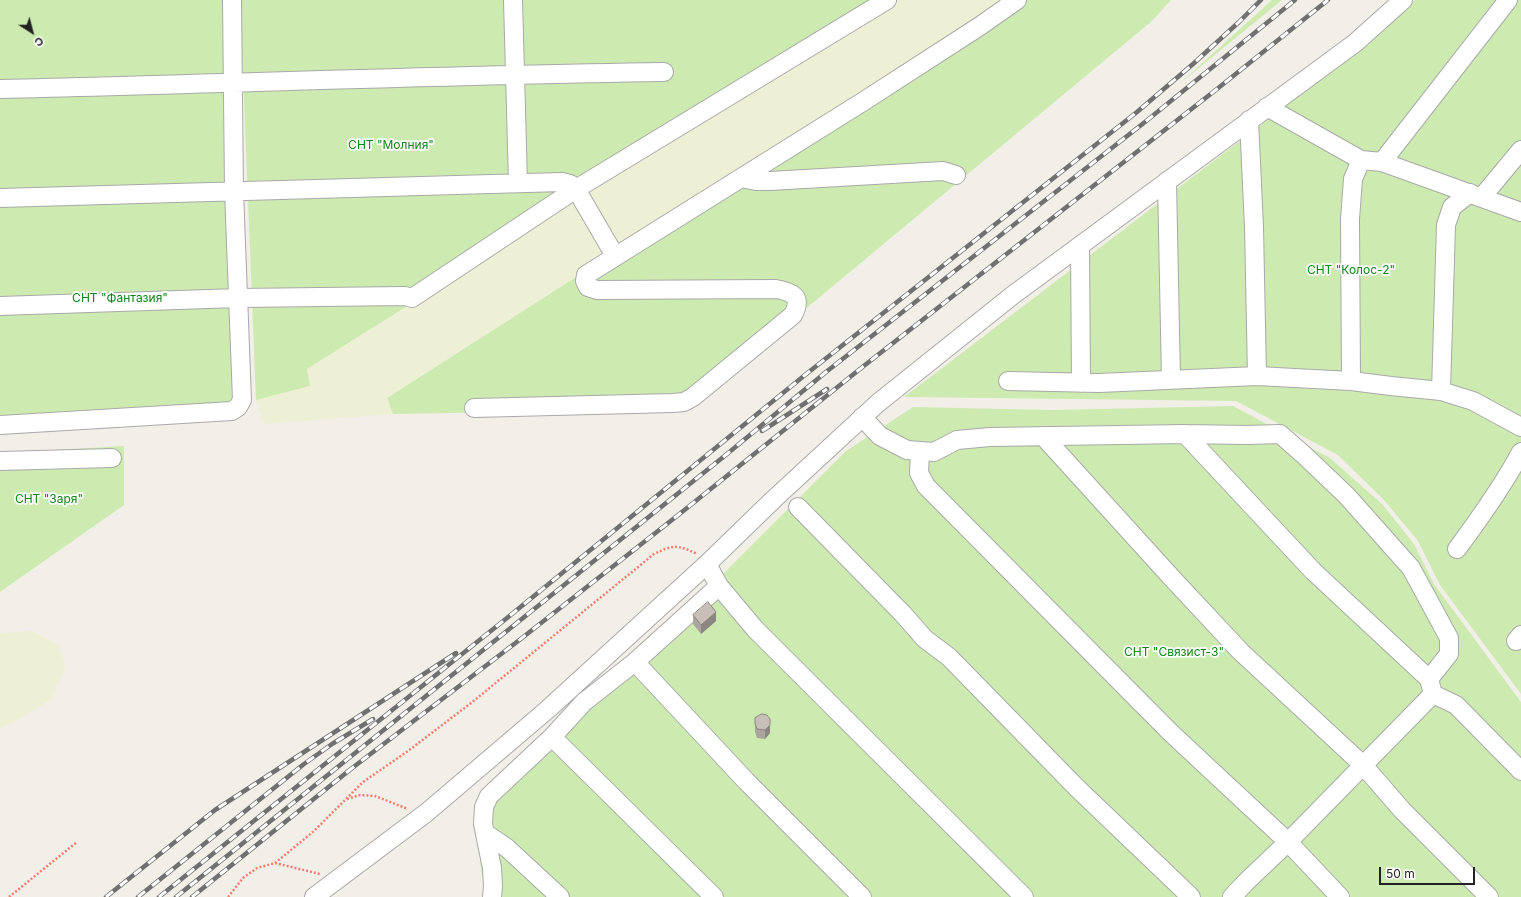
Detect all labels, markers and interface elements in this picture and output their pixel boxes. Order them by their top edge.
north arrow [12,12,52,52]
text: С [32,34,46,50]
park label: СНТ "Молния" [348,138,434,152]
park label: СНТ "Колос-2" [1307,263,1395,277]
park label: СНТ "Фантазия" [72,291,168,305]
park label: СНТ "Заря" [15,492,83,506]
park label: СНТ "Связист-3" [1124,645,1224,659]
scale bar [1381,859,1477,885]
text: 50 m [1386,866,1415,881]

